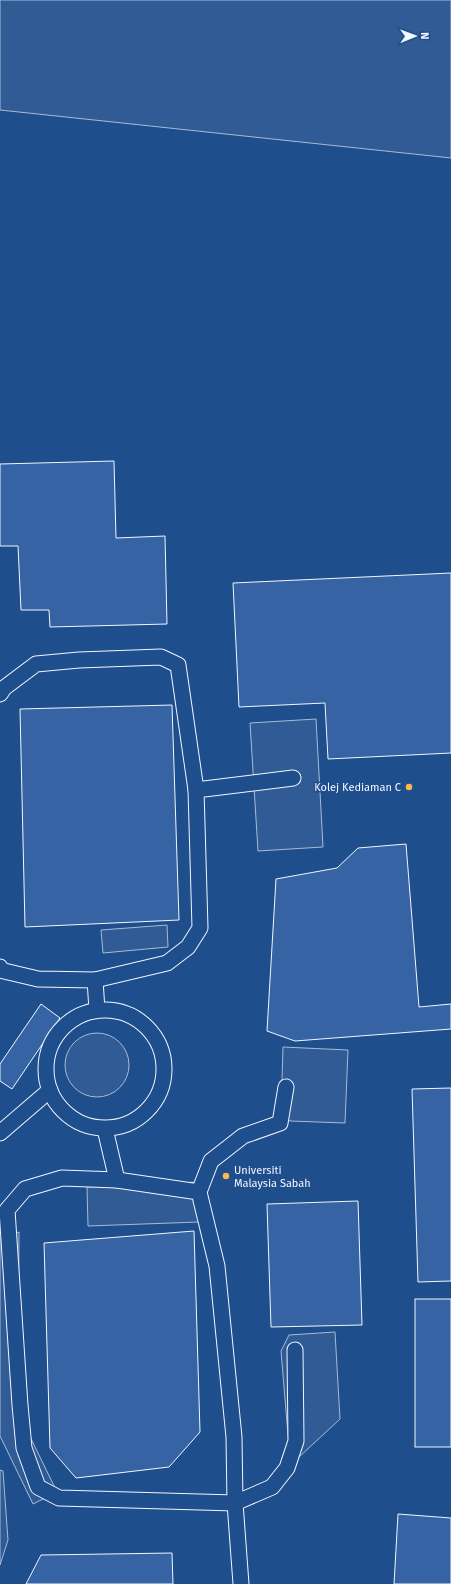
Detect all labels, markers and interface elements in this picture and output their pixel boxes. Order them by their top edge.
north arrow [395,16,435,56]
text: N [418,32,431,40]
place label: Kolej Kediaman C [314,781,401,794]
marker: Kolej Kediaman C [404,782,414,792]
place label: Universiti Malaysia Sabah [234,1164,311,1190]
marker: Universiti Malaysia Sabah [221,1171,231,1181]

